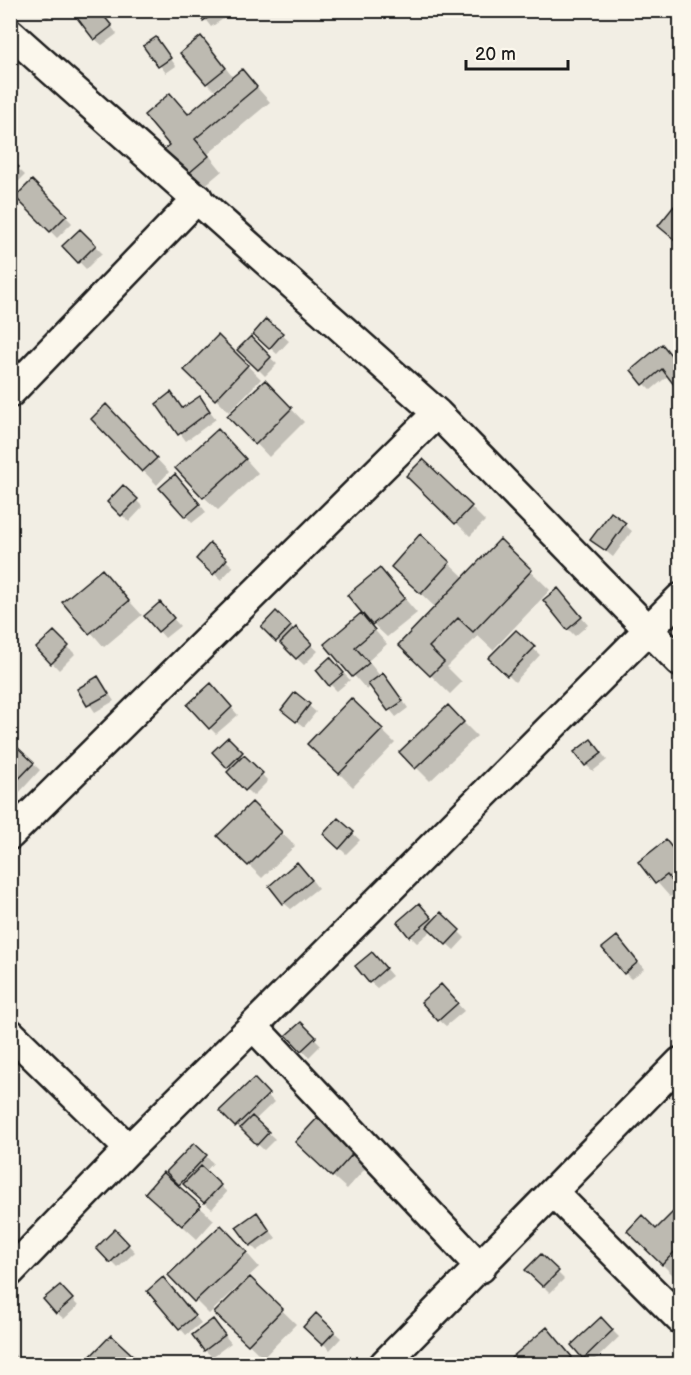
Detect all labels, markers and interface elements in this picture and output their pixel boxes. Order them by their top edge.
scale bar [466,33,568,71]
text: 20 m [475,44,516,65]

